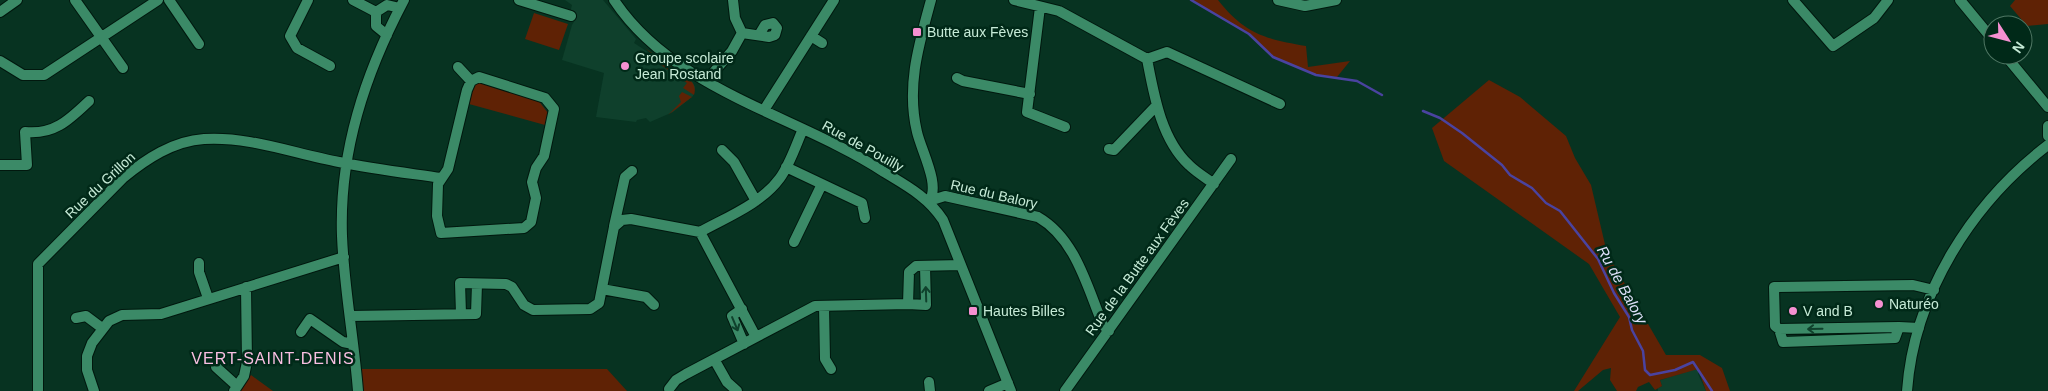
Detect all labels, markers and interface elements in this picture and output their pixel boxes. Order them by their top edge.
north arrow [1983,15,2033,65]
place label: Butte aux Fèves [927,24,1028,40]
marker: Butte aux Fèves [911,26,923,38]
text: N [2009,39,2028,56]
place label: Groupe scolaire Jean Rostand [635,50,734,82]
marker: Groupe scolaire Jean Rostand [619,60,631,72]
street label: Rue de Pouilly [820,117,906,175]
street label: Rue du Grillon [62,149,138,221]
street label: Rue du Balory [949,176,1039,212]
street label: Rue de la Butte aux Fèves [1082,196,1192,338]
water label: Ru de Balory [1594,243,1652,328]
one-way arrow [921,287,931,303]
place label: Naturéo [1889,296,1939,312]
marker: Naturéo [1873,298,1885,310]
place label: Hautes Billes [983,303,1065,319]
place label: V and B [1803,303,1853,319]
marker: Hautes Billes [967,305,979,317]
marker: V and B [1787,305,1799,317]
one-way arrow [731,316,741,331]
one-way arrow [1807,324,1823,333]
district label: VERT-SAINT-DENIS [191,350,355,367]

